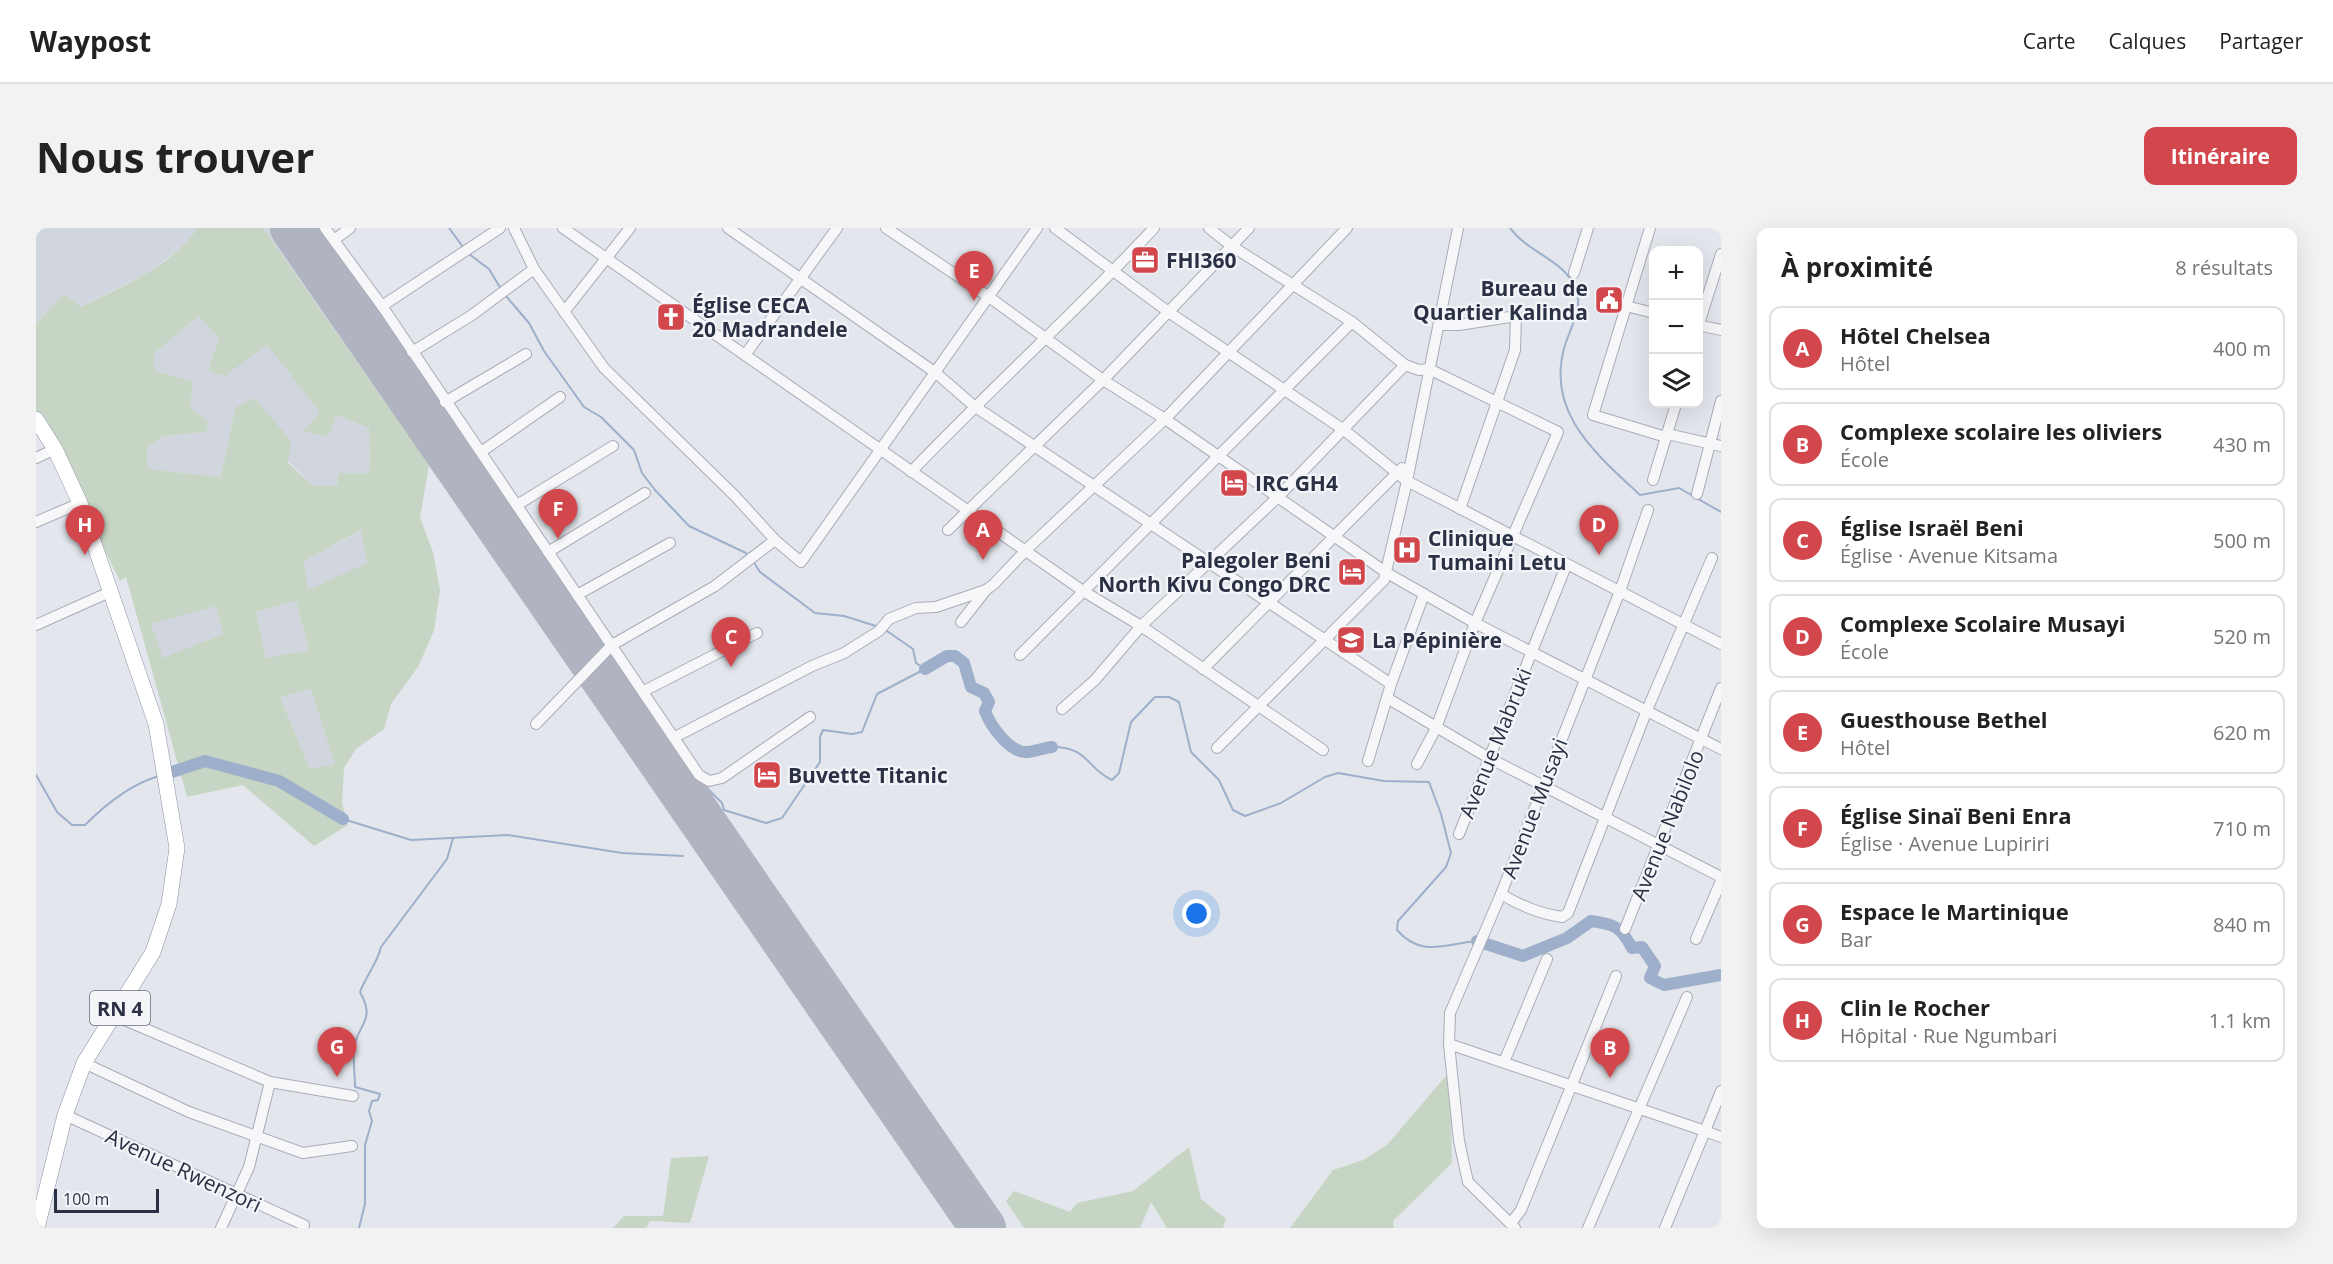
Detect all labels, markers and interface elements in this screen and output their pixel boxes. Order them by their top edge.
text: Waypost [30,22,151,60]
text: Carte [2023,27,2075,55]
text: Calques [2108,27,2186,55]
text: Partager [2219,27,2303,55]
button: Itinéraire [2144,127,2297,185]
text: Nous trouver [36,128,314,185]
office icon: FHI360 [1129,244,1161,276]
place label: FHI360 [1166,246,1237,274]
map controls [1649,246,1703,408]
button: + [1649,246,1703,300]
text: À proximité [1781,249,1933,285]
pin: E [954,251,994,301]
text: 8 résultats [2175,254,2273,281]
place label: Bureau de Quartier Kalinda [1413,274,1588,326]
public building icon: Bureau de Quartier Kalinda [1593,284,1625,316]
place label: Église CECA 20 Madrandele [692,291,848,343]
button: − [1649,300,1703,354]
church icon: Église CECA 20 Madrandele [655,301,687,333]
text: Hôtel Chelsea [1840,320,1991,350]
text: A [1796,335,1809,362]
text: 400 m [2213,335,2271,362]
text: Hôtel [1840,350,1890,377]
button: layers [1649,354,1703,408]
text: Complexe scolaire les oliviers [1840,416,2162,446]
text: B [1796,431,1809,458]
text: 430 m [2213,431,2271,458]
text: École [1840,446,1889,473]
hotel icon: IRC GH4 [1218,467,1250,499]
place label: IRC GH4 [1255,469,1338,497]
pin: F [538,490,578,539]
pin: H [65,506,104,555]
pin: D [1580,506,1618,555]
pin: A [964,510,1002,560]
text: Église Israël Beni [1840,512,2024,542]
place label: Clinique Tumaini Letu [1428,524,1567,576]
text: C [1796,527,1809,554]
text: 500 m [2213,527,2271,554]
hospital icon: Clinique Tumaini Letu [1391,534,1423,566]
text: Église · Avenue Kitsama [1840,542,2058,569]
place label: Palegoler Beni North Kivu Congo DRC [1098,546,1331,598]
hotel icon: Palegoler Beni North Kivu Congo DRC [1336,556,1368,588]
text: Complexe Scolaire Musayi [1840,608,2125,638]
pin: C [712,618,750,667]
text: D [1795,623,1810,650]
text: 520 m [2213,623,2271,650]
school or university icon: La Pépinière [1335,624,1367,656]
place label: La Pépinière [1372,626,1502,654]
text: École [1840,638,1889,665]
street label: Avenue Mabruki [1452,664,1538,822]
text: Guesthouse Bethel [1840,704,2048,734]
text: E [1797,719,1808,746]
text: 620 m [2213,719,2271,746]
street label: Avenue Musayi [1494,734,1574,882]
text: Hôtel [1840,734,1890,761]
street label: Avenue Nabilolo [1624,746,1710,904]
hotel icon: Buvette Titanic [751,759,783,791]
place label: Buvette Titanic [788,761,948,789]
text: Église Sinaï Beni Enra [1840,800,2072,830]
text: F [1797,815,1808,842]
text: 710 m [2213,815,2271,842]
text: Église · Avenue Lupiriri [1840,830,2050,857]
text: Espace le Martinique [1840,896,2069,926]
your location [1182,899,1211,928]
text: G [1795,911,1810,938]
text: 840 m [2213,911,2271,938]
text: Bar [1840,926,1872,953]
road number: RN 4 [90,991,150,1025]
text: Clin le Rocher [1840,992,1990,1022]
text: H [1795,1007,1810,1034]
text: 1.1 km [2209,1007,2271,1034]
text: Hôpital · Rue Ngumbari [1840,1022,2057,1049]
pin: G [318,1028,356,1077]
pin: B [1590,1028,1630,1078]
street label: Avenue Rwenzori [102,1122,266,1218]
scale bar [54,1186,159,1214]
text: 100 m [63,1188,109,1210]

